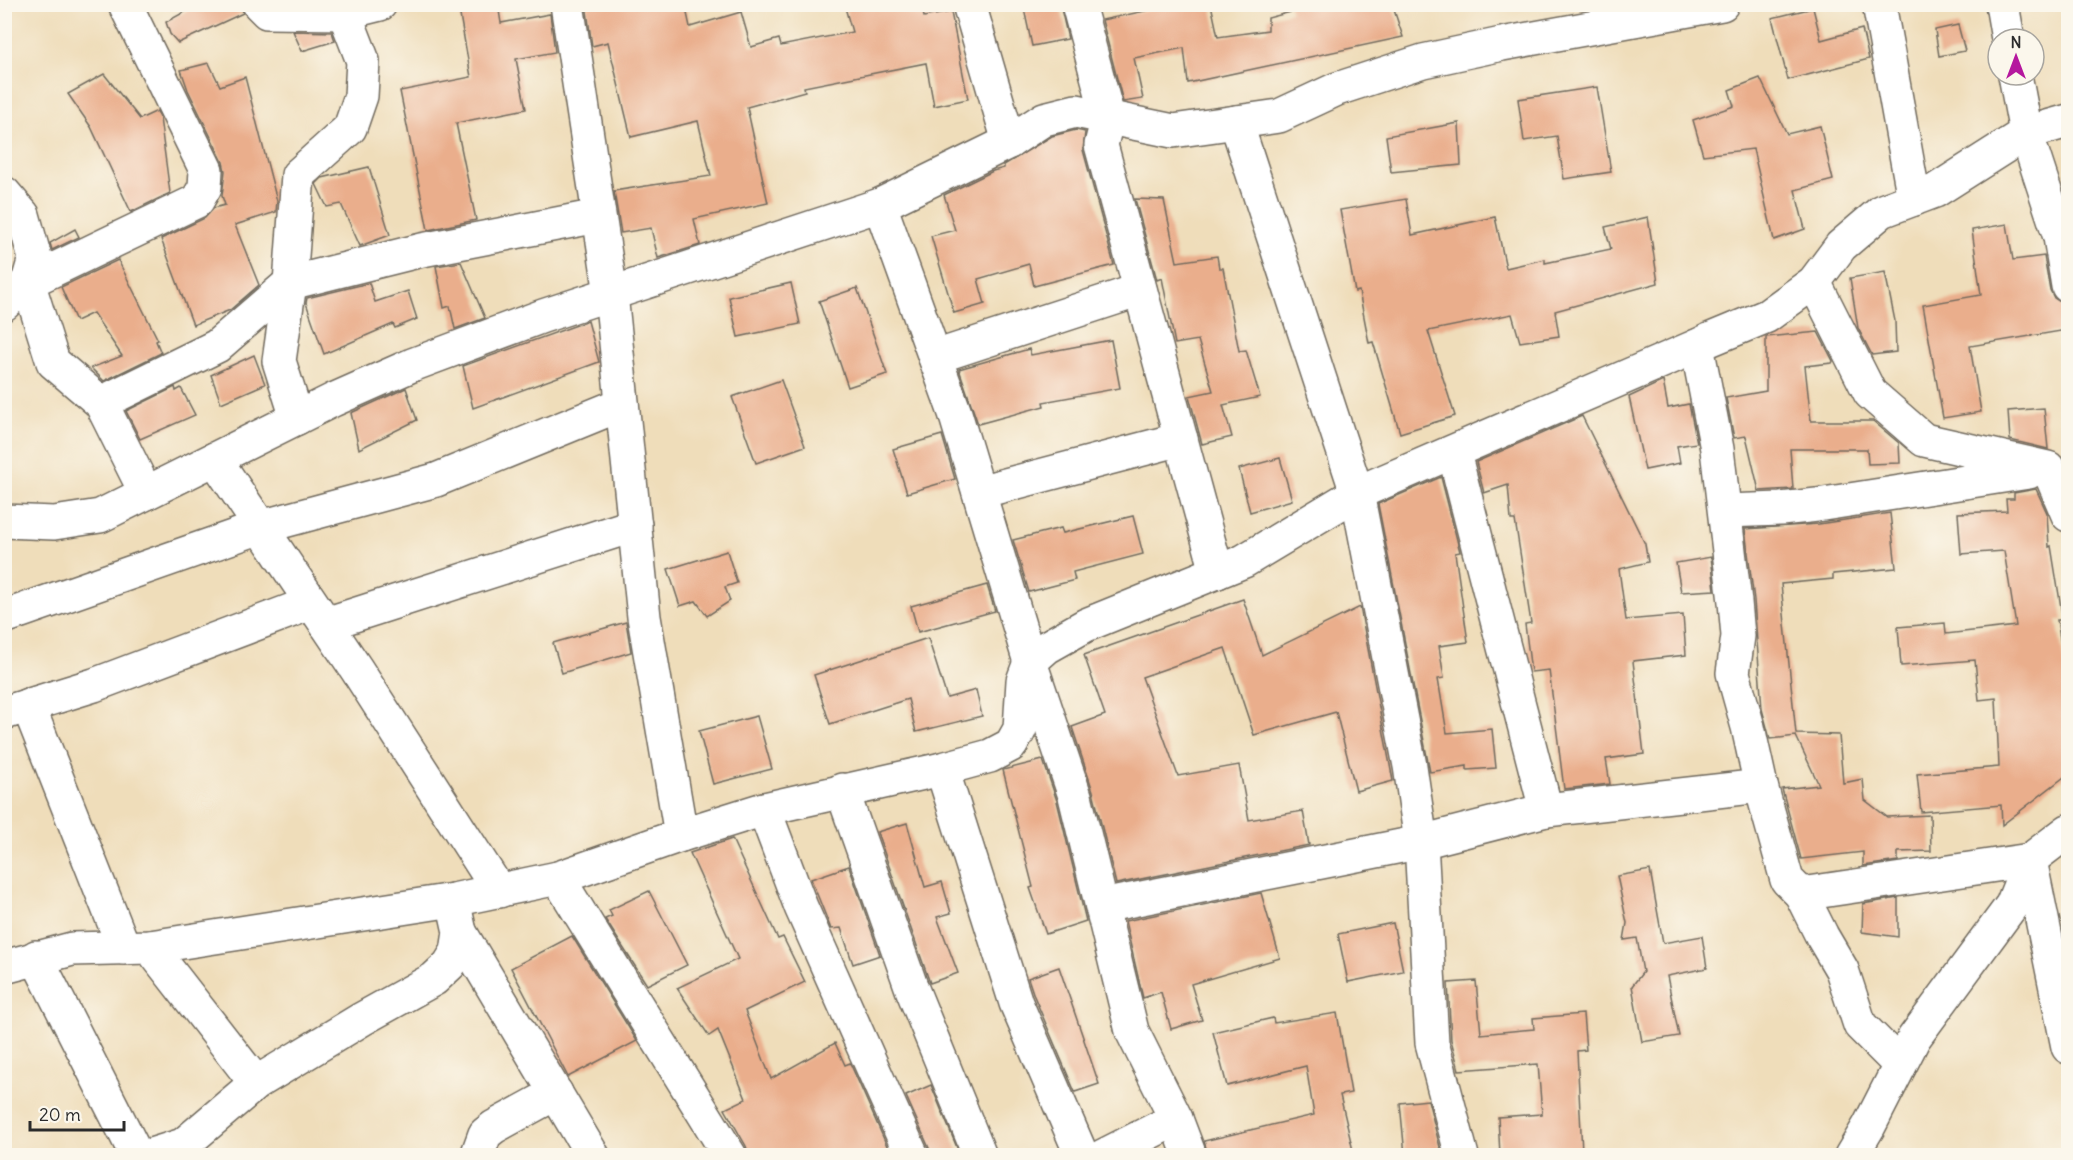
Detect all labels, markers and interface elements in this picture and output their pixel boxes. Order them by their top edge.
north arrow [1986,27,2046,87]
text: N [2010,32,2022,52]
scale bar [30,1094,124,1132]
text: 20 m [39,1103,81,1126]

